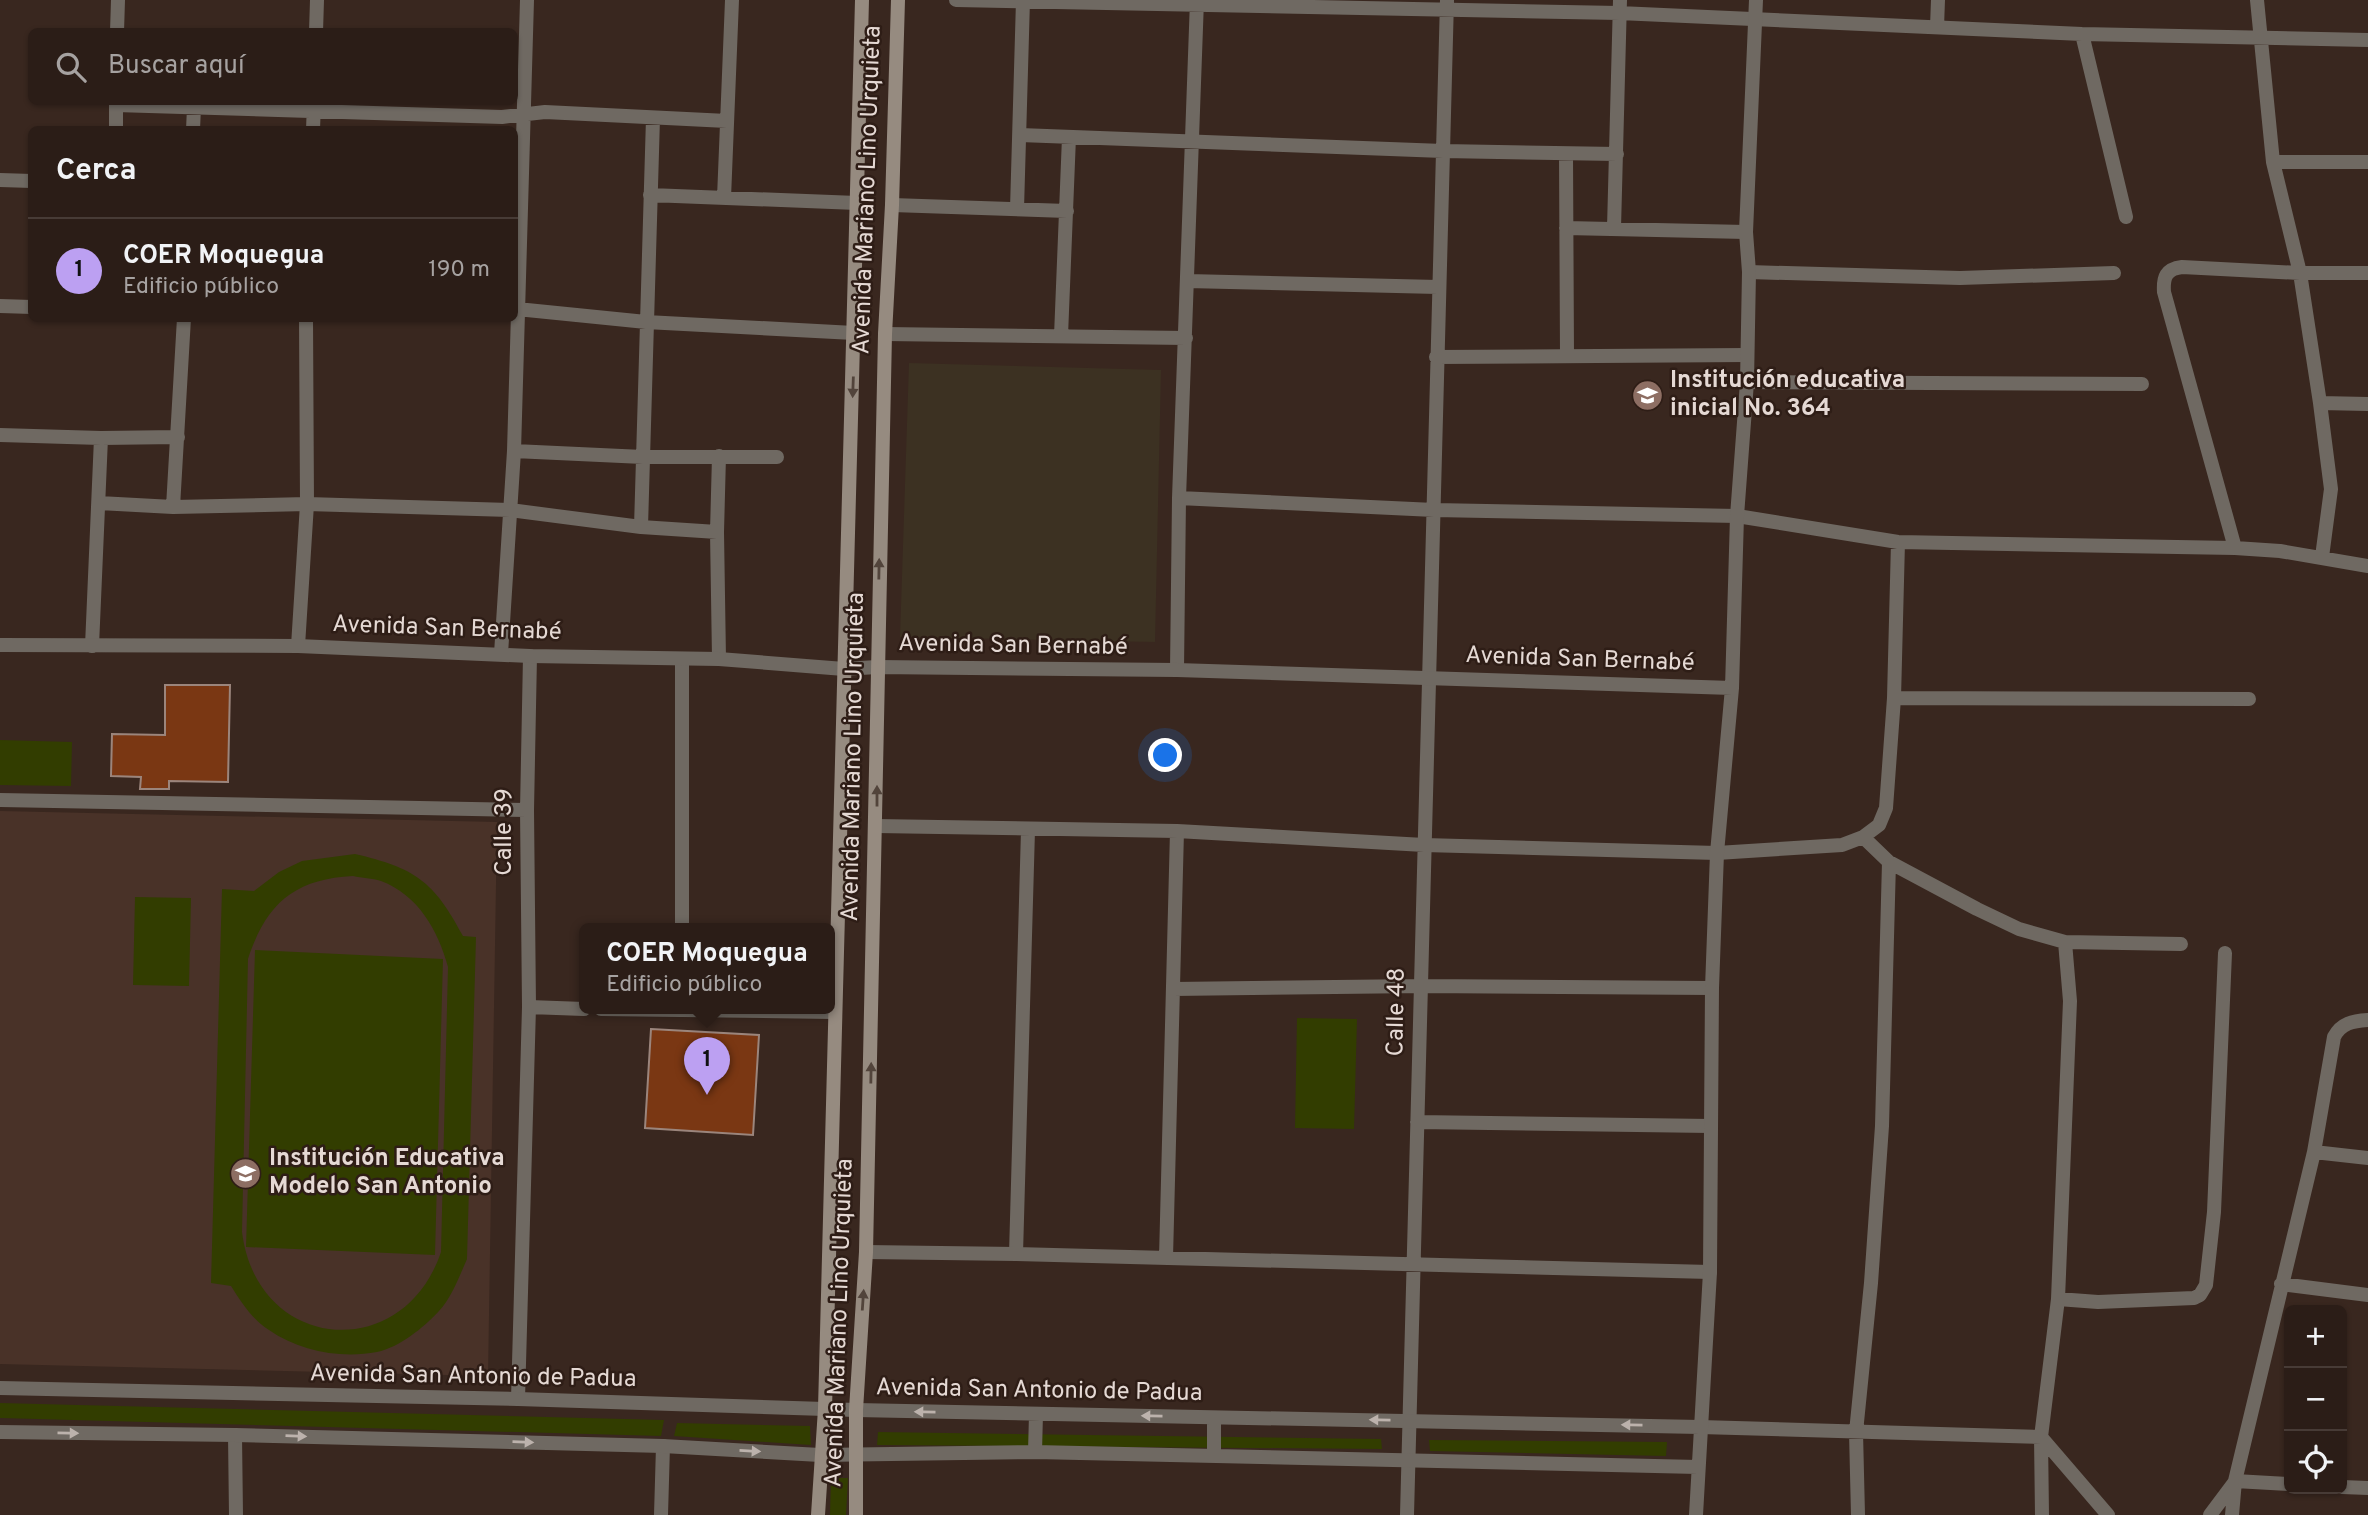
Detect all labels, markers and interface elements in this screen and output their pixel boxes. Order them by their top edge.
street label: Avenida Mariano Lino Urquieta [847,25,889,355]
search box [28,28,518,105]
icon: search [52,48,90,86]
text: Buscar aquí [108,50,245,83]
text: Cerca [56,153,136,190]
text: COER Moquegua [123,240,324,273]
text: 1 [74,256,84,285]
text: 190 m [428,256,490,285]
text: Edificio público [123,273,279,302]
place label: Institución educativa inicial No. 364 [1670,366,1905,424]
one-way arrow [847,376,858,398]
school or university icon: Institución educativa inicial No. 364 [1630,378,1664,412]
one-way arrow [874,557,885,579]
street label: Avenida Mariano Lino Urquieta [836,592,872,922]
street label: Avenida San Bernabé [332,610,562,648]
street label: Avenida San Bernabé [898,629,1128,663]
street label: Avenida San Bernabé [1465,641,1695,679]
your location [1148,738,1182,772]
one-way arrow [871,785,883,807]
street label: Calle 39 [490,788,520,876]
popup [579,923,835,1014]
text: COER Moquegua [606,938,808,971]
street label: Calle 48 [1381,967,1413,1057]
text: Edificio público [606,971,762,1000]
pin: 1 [684,1037,730,1095]
one-way arrow [865,1061,876,1083]
place label: Institución Educativa Modelo San Antonio [269,1144,505,1202]
school or university icon: Institución Educativa Modelo San Antonio [229,1156,263,1190]
street label: Avenida Mariano Lino Urquieta [819,1158,861,1488]
one-way arrow [858,1289,869,1311]
map controls [2284,1305,2347,1494]
button: + [2284,1305,2347,1368]
street label: Avenida San Antonio de Padua [309,1359,637,1395]
button: − [2284,1368,2347,1431]
street label: Avenida San Antonio de Padua [875,1373,1203,1409]
one-way arrow [914,1406,936,1417]
one-way arrow [1141,1411,1163,1422]
one-way arrow [1369,1415,1391,1426]
one-way arrow [1621,1419,1643,1431]
one-way arrow [57,1427,79,1438]
one-way arrow [285,1430,307,1442]
button: locate [2284,1431,2347,1494]
one-way arrow [512,1436,534,1448]
one-way arrow [740,1446,762,1457]

